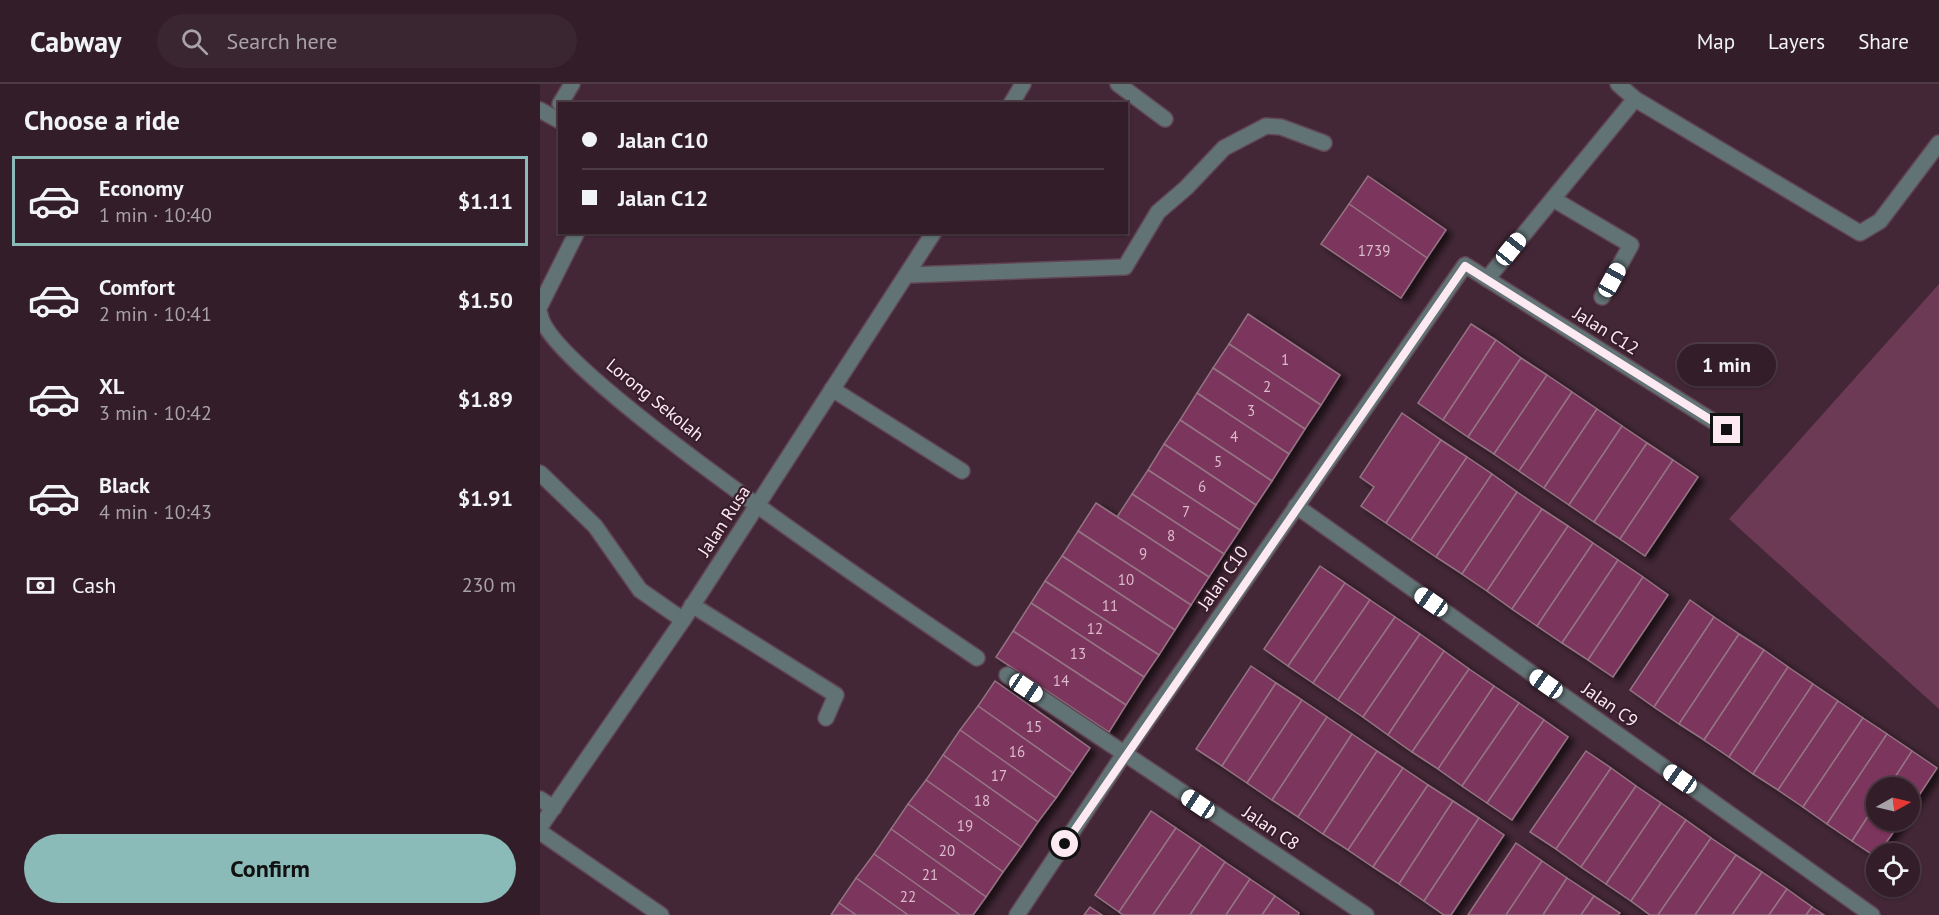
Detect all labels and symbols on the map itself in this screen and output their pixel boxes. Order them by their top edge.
car [1493,229,1529,269]
house number: 1739 [1358,241,1390,260]
car [1595,260,1629,300]
street label: Jalan C12 [1568,301,1643,360]
callout: 1 min [1678,343,1776,385]
house number: 1 [1281,350,1289,369]
street label: Lorong Sekolah [602,353,709,446]
house number: 2 [1263,377,1271,396]
house number: 3 [1247,401,1255,420]
route end [1713,416,1740,443]
house number: 4 [1230,427,1238,446]
house number: 5 [1214,452,1222,471]
house number: 6 [1198,477,1206,496]
street label: Jalan Rusa [692,481,755,561]
house number: 7 [1182,502,1190,521]
house number: 8 [1167,526,1175,545]
street label: Jalan C10 [1192,541,1253,615]
house number: 9 [1139,544,1147,563]
house number: 10 [1118,570,1134,589]
car [1411,584,1451,620]
house number: 11 [1102,596,1118,615]
house number: 12 [1087,619,1103,638]
house number: 13 [1070,644,1086,663]
car [1526,666,1566,702]
car [1006,670,1046,706]
house number: 14 [1053,671,1069,690]
street label: Jalan C9 [1577,677,1643,732]
house number: 15 [1026,717,1042,736]
house number: 16 [1009,742,1025,761]
car [1660,761,1700,797]
house number: 17 [991,766,1007,785]
north arrow [1866,777,1920,831]
car [1178,786,1218,822]
house number: 18 [974,791,990,810]
street label: Jalan C8 [1238,800,1304,855]
house number: 19 [957,816,973,835]
route start [1051,830,1078,857]
house number: 20 [939,841,955,860]
house number: 21 [922,865,938,884]
house number: 22 [900,887,916,906]

